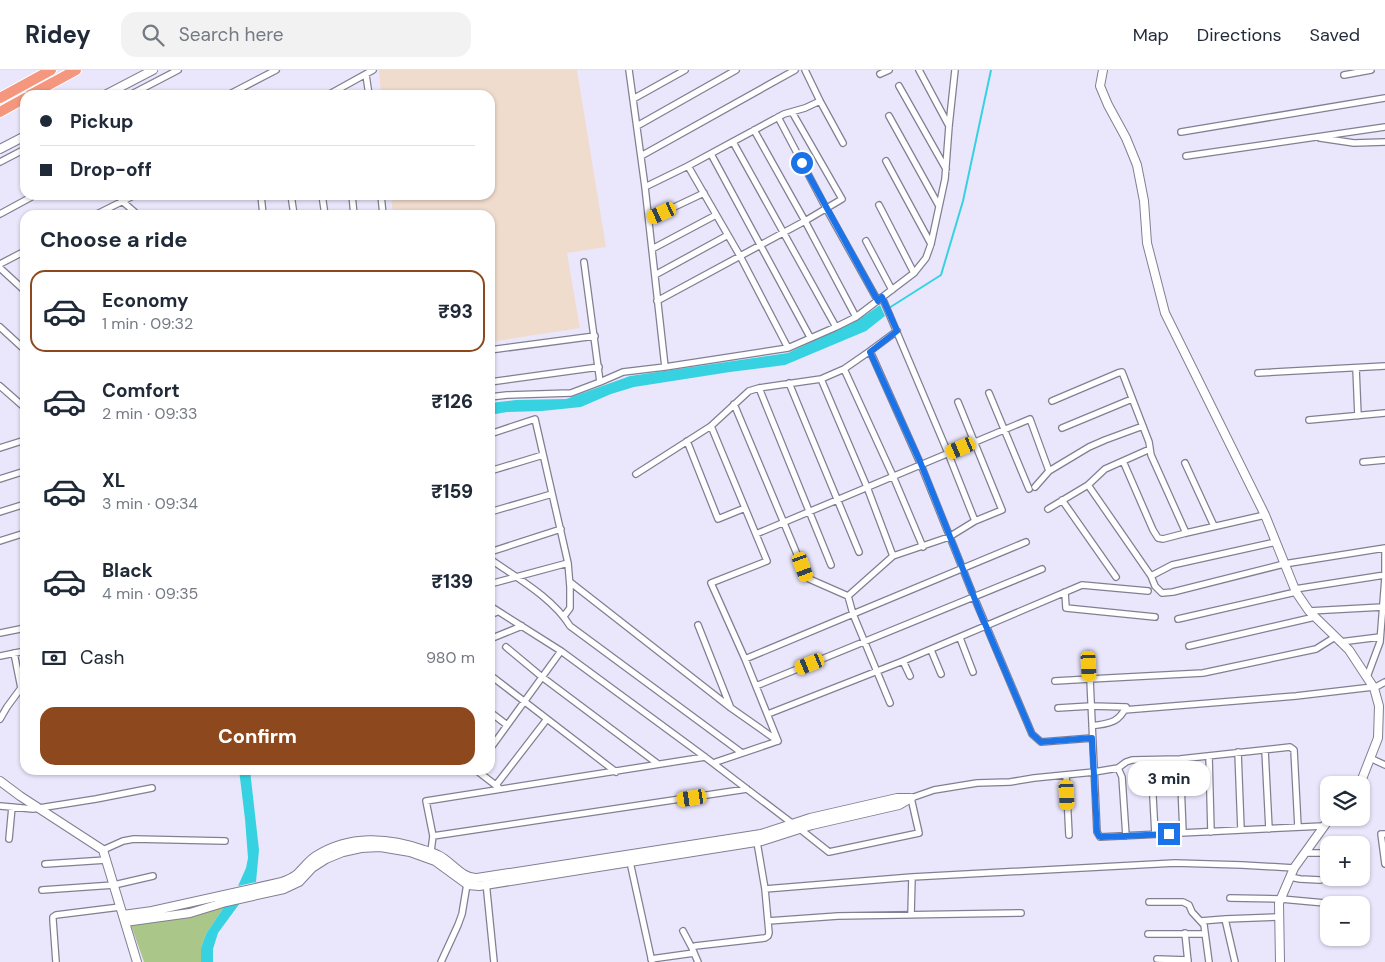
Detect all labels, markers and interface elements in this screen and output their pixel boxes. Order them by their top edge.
search box [121,12,471,57]
text: Ridey [25,19,91,50]
icon: search [139,21,167,49]
text: Search here [179,22,284,47]
text: Map [1133,23,1169,47]
text: Directions [1197,23,1282,47]
text: Saved [1310,23,1360,47]
text: Pickup [70,109,134,134]
route start [791,152,813,174]
text: Drop-off [70,157,152,182]
car [645,200,678,226]
text: Choose a ride [40,225,188,254]
text: Economy [102,288,189,313]
icon: car [42,289,87,334]
text: ₹93 [438,299,473,324]
text: 1 min · 09:32 [102,313,193,334]
text: Comfort [102,378,180,403]
icon: car [42,379,87,424]
text: ₹126 [431,389,473,414]
text: 2 min · 09:33 [102,403,198,424]
car [944,435,977,461]
text: XL [102,468,125,493]
icon: car [42,469,87,514]
text: ₹159 [431,479,473,504]
text: 3 min · 09:34 [102,493,198,514]
car [790,550,815,584]
text: Black [102,558,153,583]
icon: car [42,559,87,604]
text: ₹139 [431,569,473,594]
text: 4 min · 09:35 [102,583,198,604]
icon: cash [40,644,68,672]
text: Cash [80,645,124,670]
text: 980 m [426,647,475,668]
car [793,651,826,677]
car [1080,651,1097,681]
button: Confirm [40,707,475,765]
callout: 3 min [1128,762,1210,796]
text: 3 min [1148,768,1190,789]
map controls [1320,776,1370,946]
button: layers [1320,776,1370,826]
car [1058,780,1075,810]
car [676,788,707,808]
route end [1158,823,1180,845]
button: + [1320,836,1370,886]
button: − [1320,896,1370,946]

